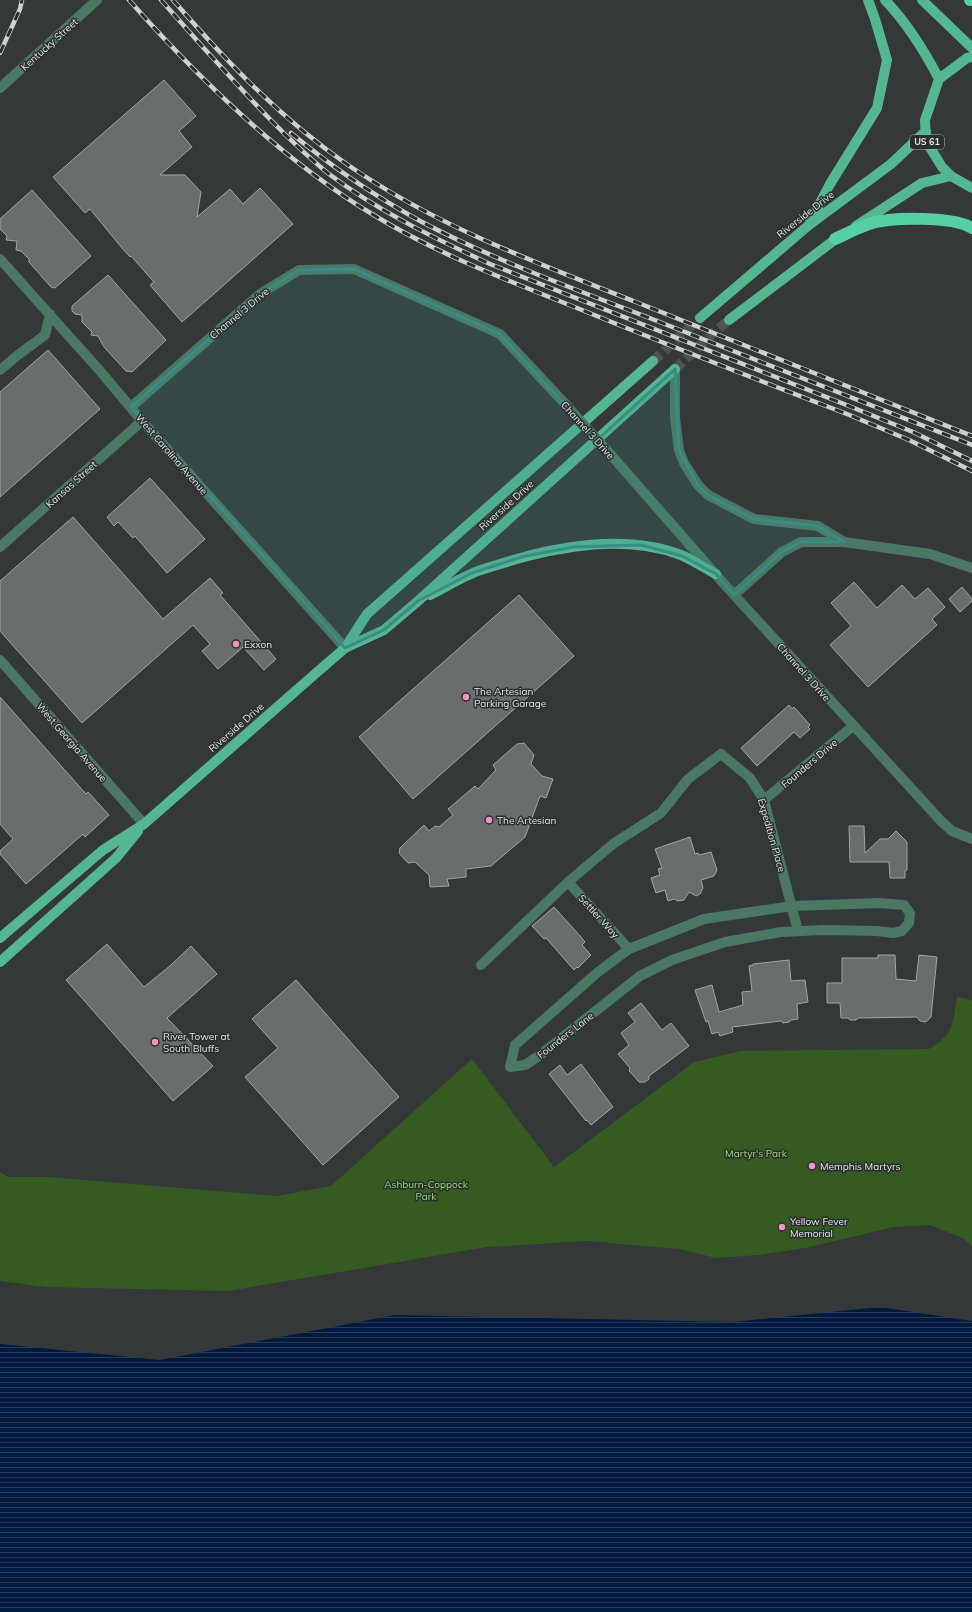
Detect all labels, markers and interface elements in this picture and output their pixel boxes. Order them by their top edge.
street label: Kentucky Street [18,15,81,73]
road number: US 61 [910,135,944,149]
street label: Riverside Drive [774,188,837,241]
street label: Channel 3 Drive [207,285,272,342]
street label: Channel 3 Drive [558,399,617,462]
street label: West Carolina Avenue [133,411,210,497]
street label: Kansas Street [43,458,100,511]
street label: Riverside Drive [476,477,536,533]
place label: Exxon [244,638,272,651]
marker: Exxon [231,639,241,649]
street label: Channel 3 Drive [774,641,833,704]
place label: The Artesian Parking Garage [474,685,546,710]
marker: The Artesian Parking Garage [461,692,471,702]
street label: West Georgia Avenue [34,700,110,785]
street label: Riverside Drive [206,700,267,755]
street label: Founders Drive [779,736,840,791]
street label: Expedition Place [755,797,788,874]
place label: The Artesian [497,814,556,827]
marker: The Artesian [484,815,494,825]
street label: Settler Way [576,892,622,941]
street label: Founders Lane [534,1009,596,1061]
place label: River Tower at South Bluffs [163,1030,230,1055]
marker: River Tower at South Bluffs [150,1037,160,1047]
park label: Martyr's Park [725,1147,788,1160]
place label: Memphis Martyrs [820,1160,901,1173]
marker: Memphis Martyrs [807,1161,817,1171]
park label: Ashburn-Coppock Park [384,1178,469,1203]
place label: Yellow Fever Memorial [789,1215,848,1240]
marker: Yellow Fever Memorial [777,1222,787,1232]

